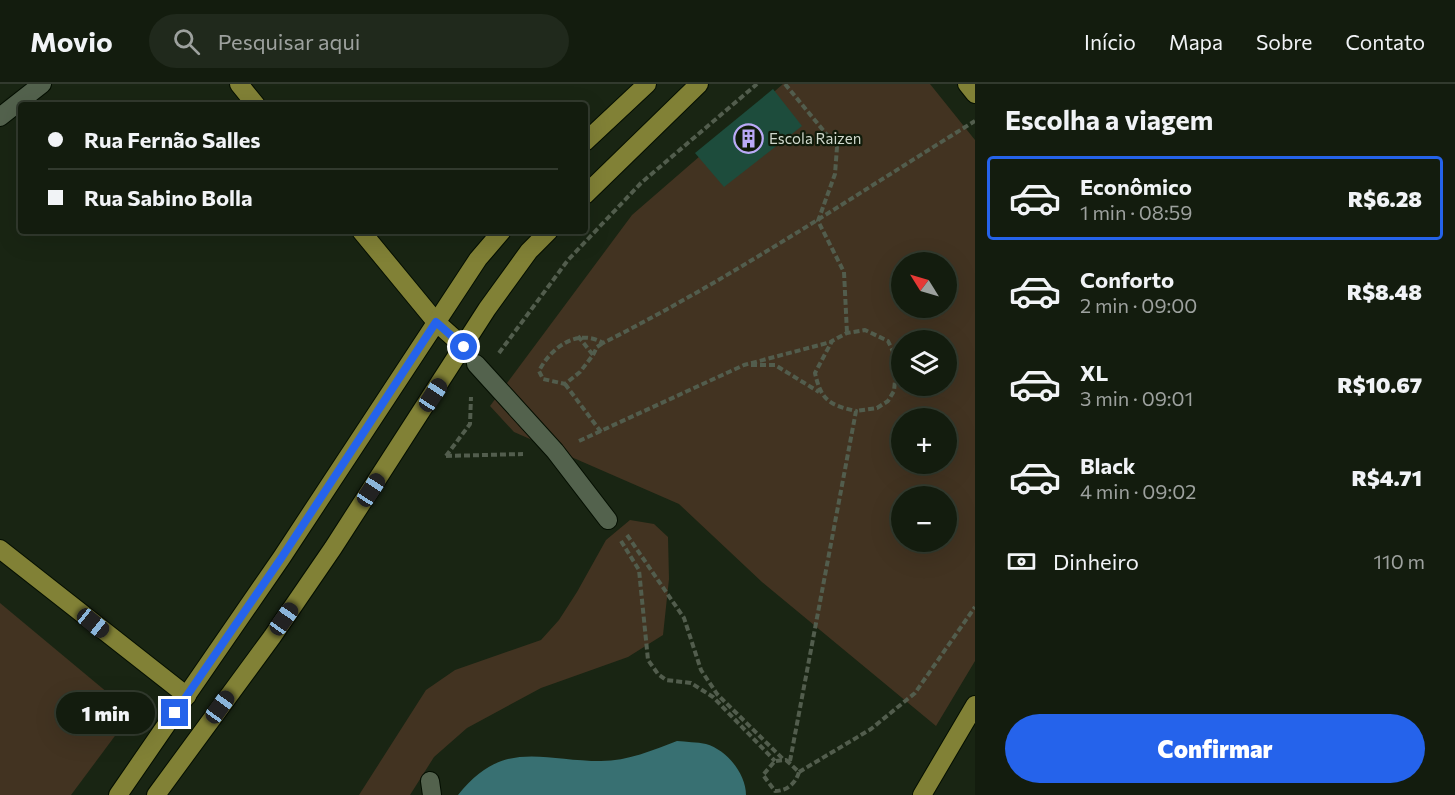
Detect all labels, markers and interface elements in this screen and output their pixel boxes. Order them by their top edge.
search box [149,14,569,68]
text: Movio [30,24,113,58]
icon: search [170,25,203,58]
text: Pesquisar aqui [218,28,360,55]
text: Início [1084,29,1136,54]
text: Mapa [1169,29,1223,54]
text: Sobre [1256,29,1312,54]
text: Contato [1345,29,1425,54]
text: Escolha a viagem [1005,103,1213,136]
building icon: Escola Raizen [732,123,764,155]
text: Rua Fernão Salles [84,126,261,153]
place label: Escola Raizen [769,129,861,147]
icon: car [1008,171,1062,225]
text: Econômico [1080,173,1192,200]
text: Rua Sabino Bolla [84,184,253,211]
text: R$6.28 [1348,185,1422,212]
text: 1 min · 08:59 [1080,200,1192,224]
north arrow [891,252,957,318]
map controls [891,252,957,552]
icon: car [1008,264,1062,318]
text: Conforto [1080,266,1174,293]
text: R$8.48 [1347,278,1422,305]
text: 2 min · 09:00 [1080,293,1197,317]
button: layers [891,330,957,396]
route start [450,333,477,360]
icon: car [1008,357,1062,411]
text: XL [1080,359,1108,386]
text: R$10.67 [1337,371,1422,398]
car [416,375,450,415]
text: 3 min · 09:01 [1080,386,1193,410]
button: + [891,408,957,474]
icon: car [1008,450,1062,504]
text: Black [1080,452,1135,479]
text: R$4.71 [1352,464,1422,491]
car [354,470,388,510]
text: 4 min · 09:02 [1080,479,1196,503]
button: − [891,486,957,552]
icon: cash [1005,545,1038,578]
text: Dinheiro [1053,548,1139,575]
text: 110 m [1374,549,1425,573]
car [266,599,302,639]
car [73,605,113,641]
car [202,687,238,727]
callout: 1 min [55,692,154,734]
route end [161,699,188,726]
text: 1 min [81,701,130,725]
button: Confirmar [1005,714,1425,783]

